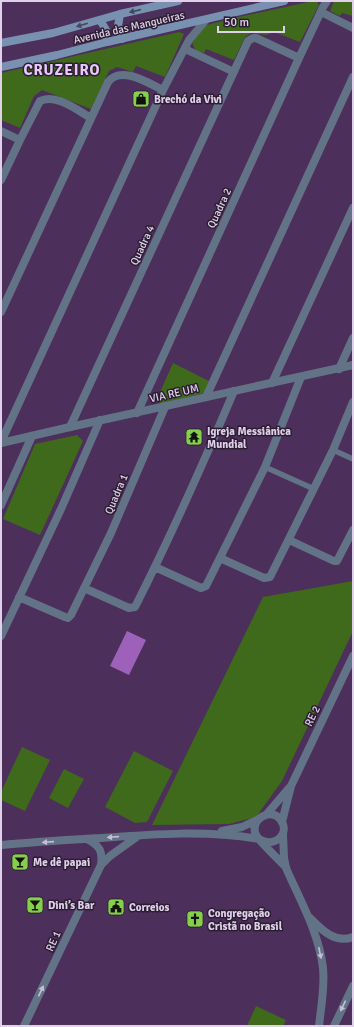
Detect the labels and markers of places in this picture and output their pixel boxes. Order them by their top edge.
shop icon: Brechó da Vivi [131,89,151,109]
place label: Brechó da Vivi [154,93,222,106]
place label: Igreja Messiânica Mundial [207,425,291,451]
temple icon: Igreja Messiânica Mundial [184,427,204,447]
bar icon: Me dê papai [10,852,30,872]
place label: Me dê papai [33,856,90,869]
bar icon: Dini’s Bar [25,895,45,915]
public building icon: Correios [106,897,126,917]
place label: Dini’s Bar [48,899,95,912]
place label: Correios [129,901,169,914]
place label: Congregação Cristã no Brasil [208,907,283,933]
church icon: Congregação Cristã no Brasil [185,909,205,929]

